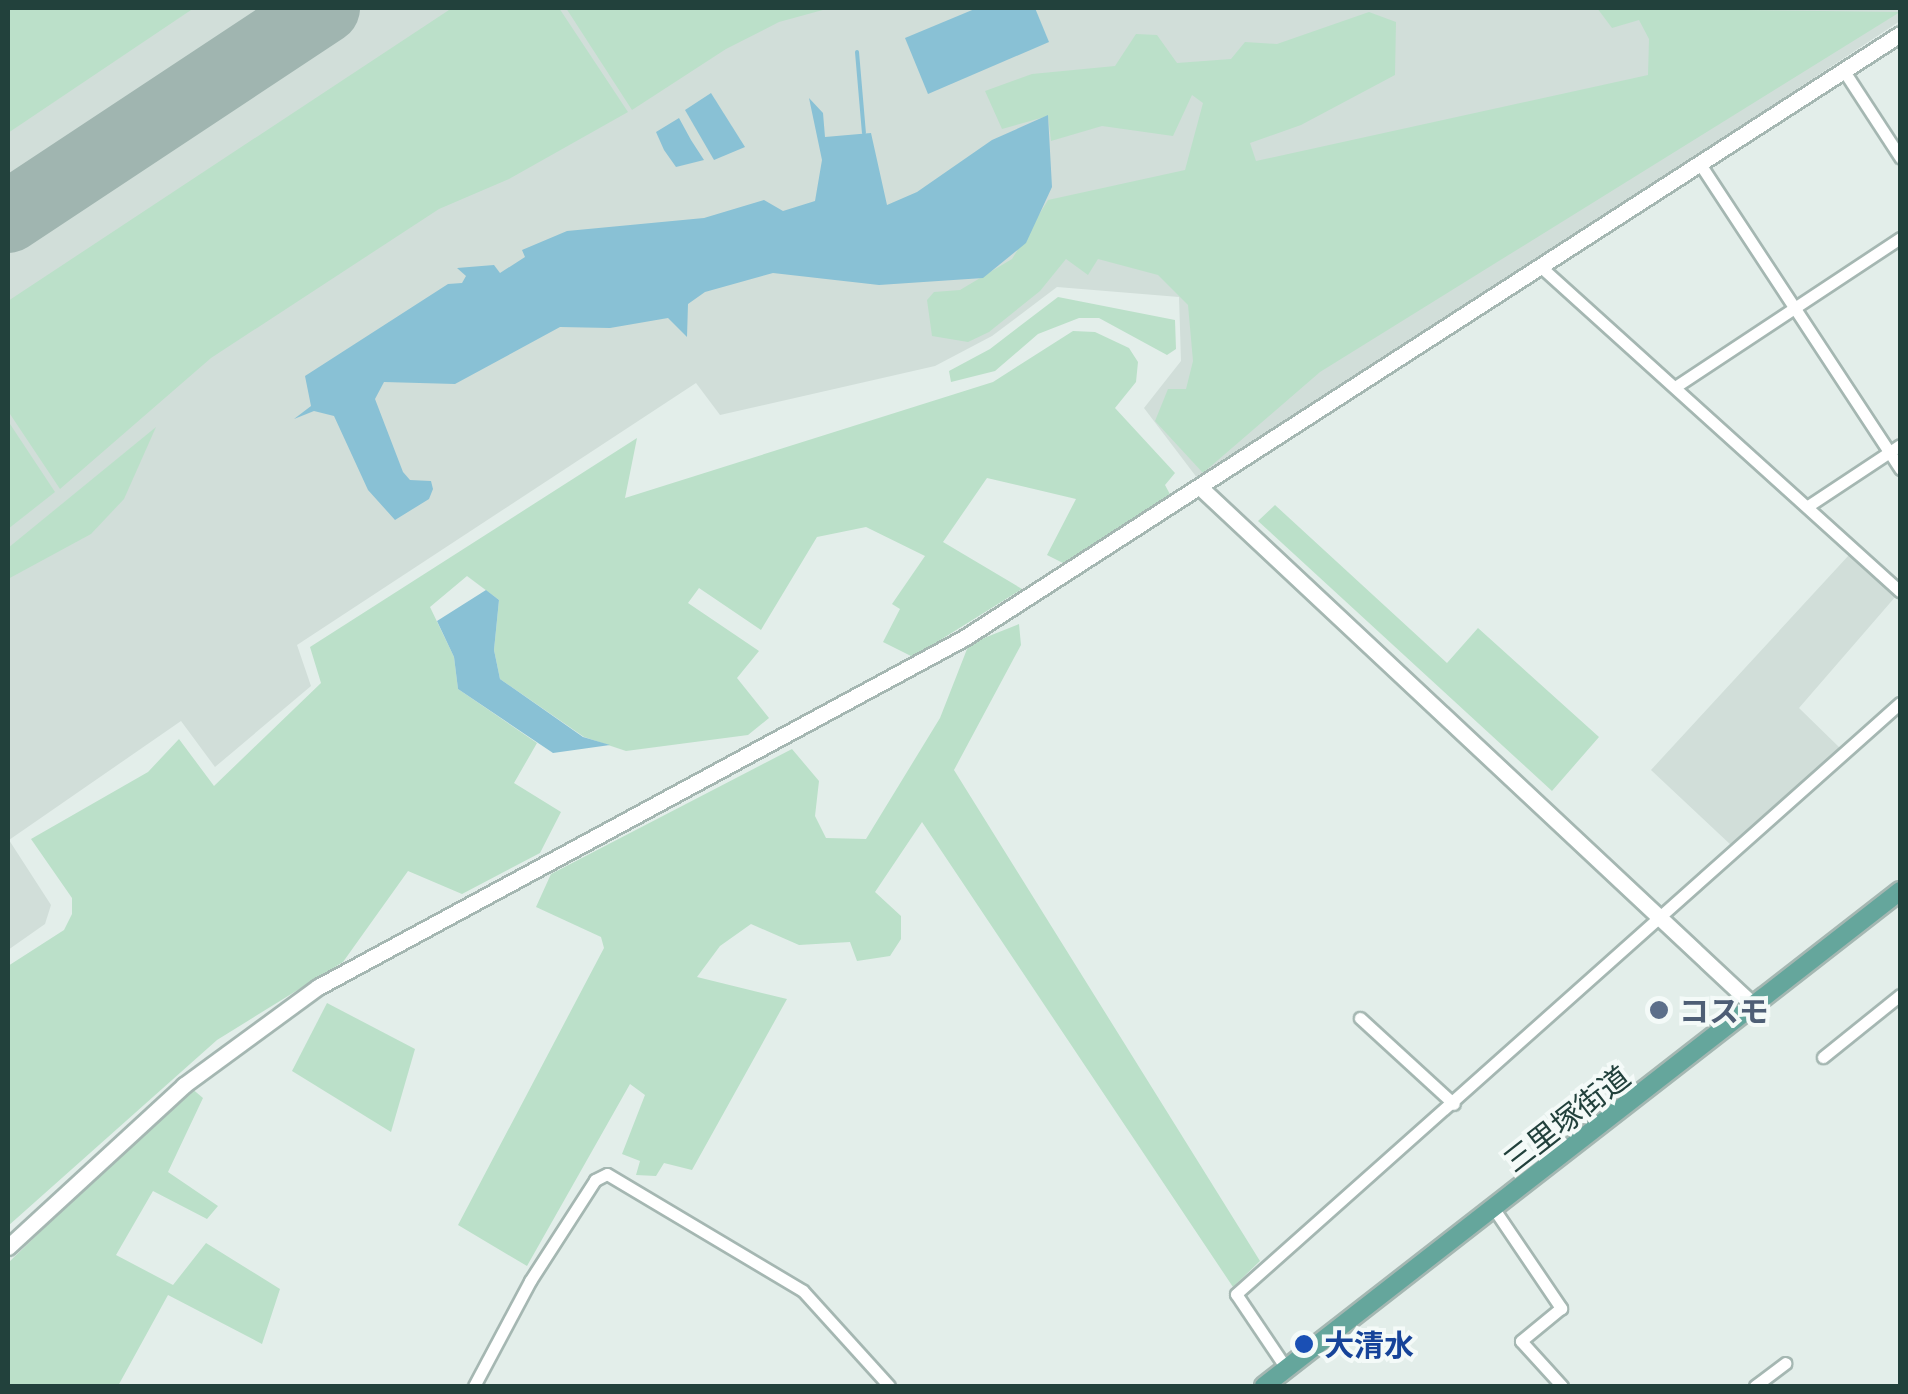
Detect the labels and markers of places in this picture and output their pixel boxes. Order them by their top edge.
place label: コスモ [1679,992,1769,1028]
marker: コスモ [1648,999,1670,1021]
place label: 大清水 [1324,1326,1414,1362]
marker: 大清水 [1293,1333,1315,1355]

